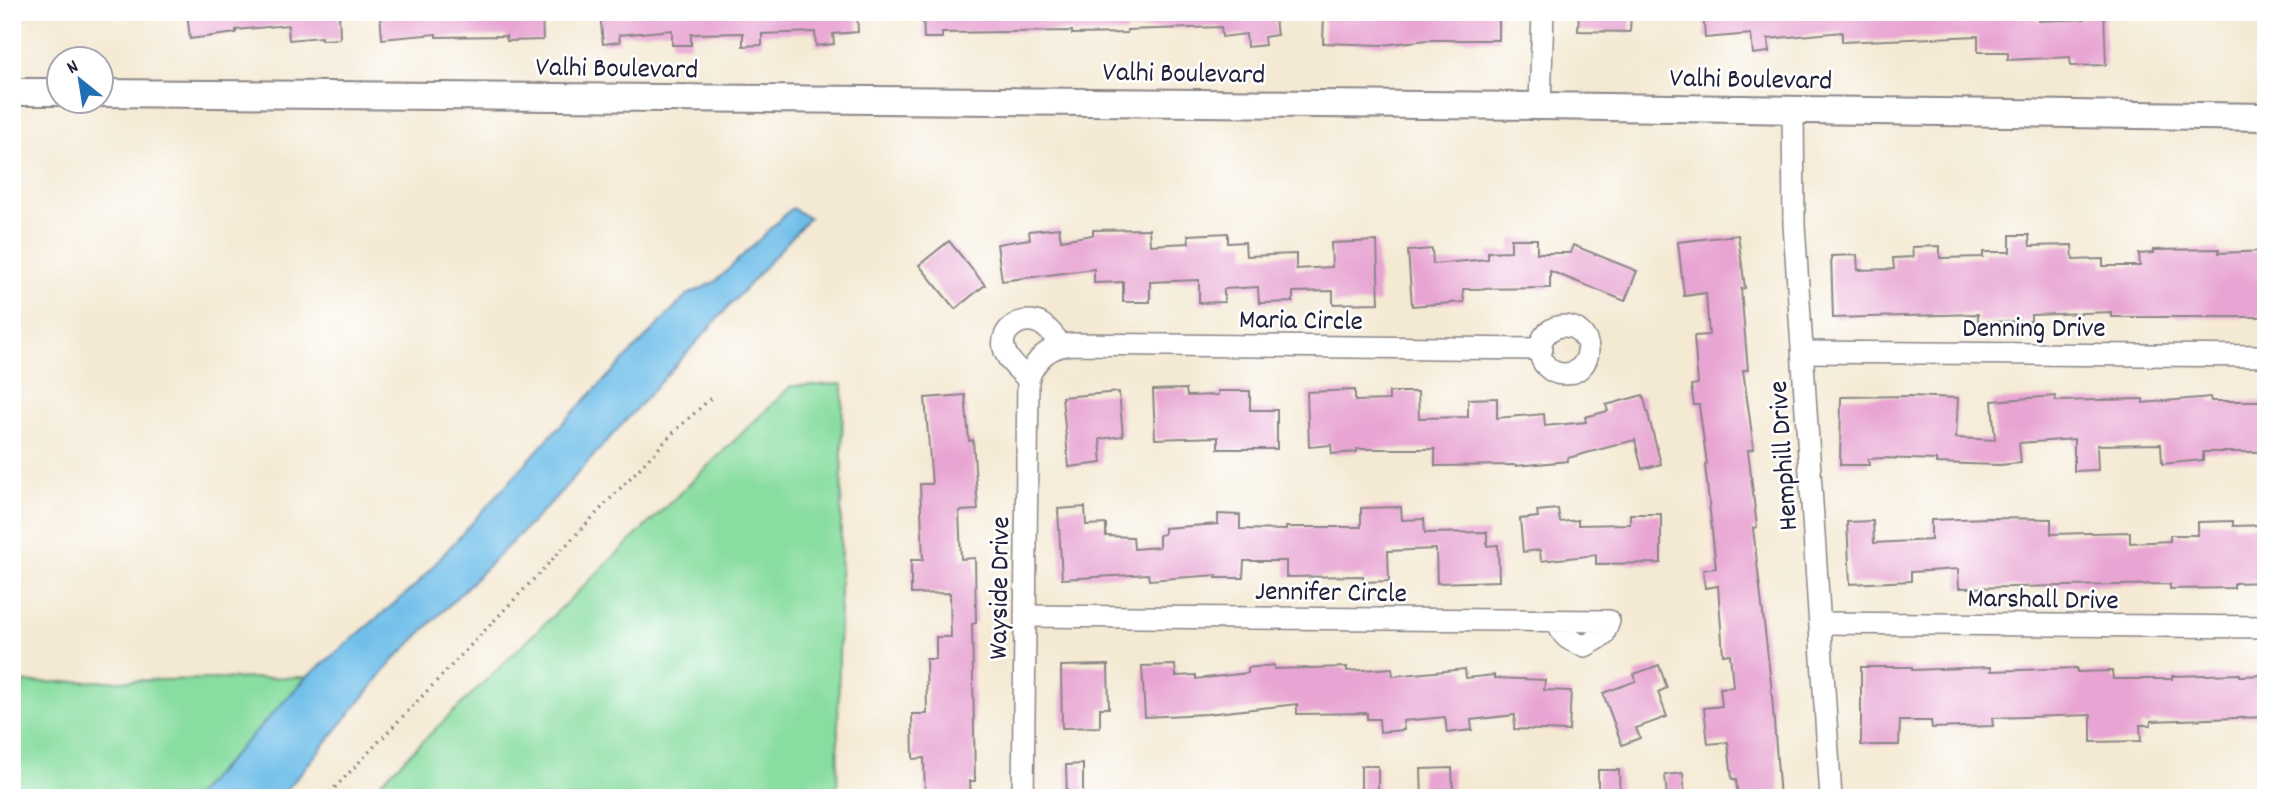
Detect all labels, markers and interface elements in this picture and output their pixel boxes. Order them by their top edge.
north arrow [46,46,116,116]
street label: Valhi Boulevard [535,50,699,92]
text: N [62,54,84,82]
street label: Valhi Boulevard [1102,55,1266,97]
street label: Valhi Boulevard [1669,61,1833,103]
street label: Maria Circle [1238,302,1363,344]
street label: Denning Drive [1962,311,2106,351]
street label: Hemphill Drive [1761,379,1811,532]
street label: Wayside Drive [981,516,1023,660]
street label: Jennifer Circle [1255,574,1407,616]
street label: Marshall Drive [1967,581,2119,623]

